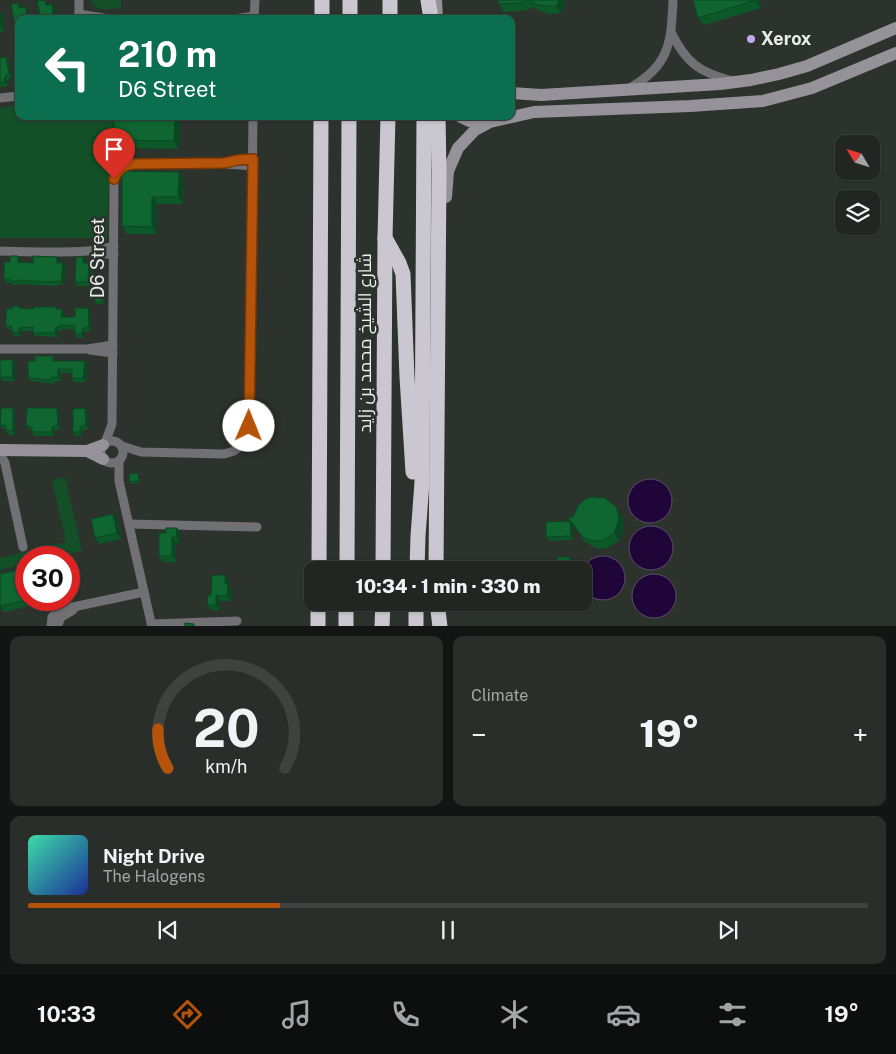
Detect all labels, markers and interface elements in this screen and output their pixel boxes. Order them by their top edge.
place label: Xerox [761,28,812,49]
marker: Xerox [745,33,757,45]
text: 210 m [118,34,217,75]
icon: left [35,35,100,100]
text: D6 Street [118,76,217,102]
pin [93,128,135,179]
icon: arrive [100,135,128,163]
north arrow [835,135,880,180]
map controls [835,135,880,235]
button: layers [835,190,880,235]
street label: D6 Street [87,218,108,298]
street label: شارع الشيخ محمد بن زايد [354,253,377,433]
position arrow [222,399,274,451]
speed limit sign: 30 [15,546,80,611]
text: 10:34 · 1 min · 330 m [356,575,540,597]
text: Climate [471,686,528,705]
text: 20 [193,698,260,759]
text: 19° [639,711,700,756]
text: − [471,718,487,751]
text: + [852,718,868,751]
text: km/h [205,756,248,777]
text: Night Drive [103,845,205,867]
text: The Halogens [103,867,205,886]
icon: previous [154,916,182,944]
icon: pause [434,916,462,944]
icon: next [714,916,742,944]
icon: directions [170,997,205,1032]
icon: music [279,997,314,1032]
icon: phone [388,997,423,1032]
icon: climate [497,997,532,1032]
icon: car [606,997,641,1032]
icon: filters [715,997,750,1032]
text: 10:33 [37,1001,96,1027]
text: 19° [825,1001,859,1027]

